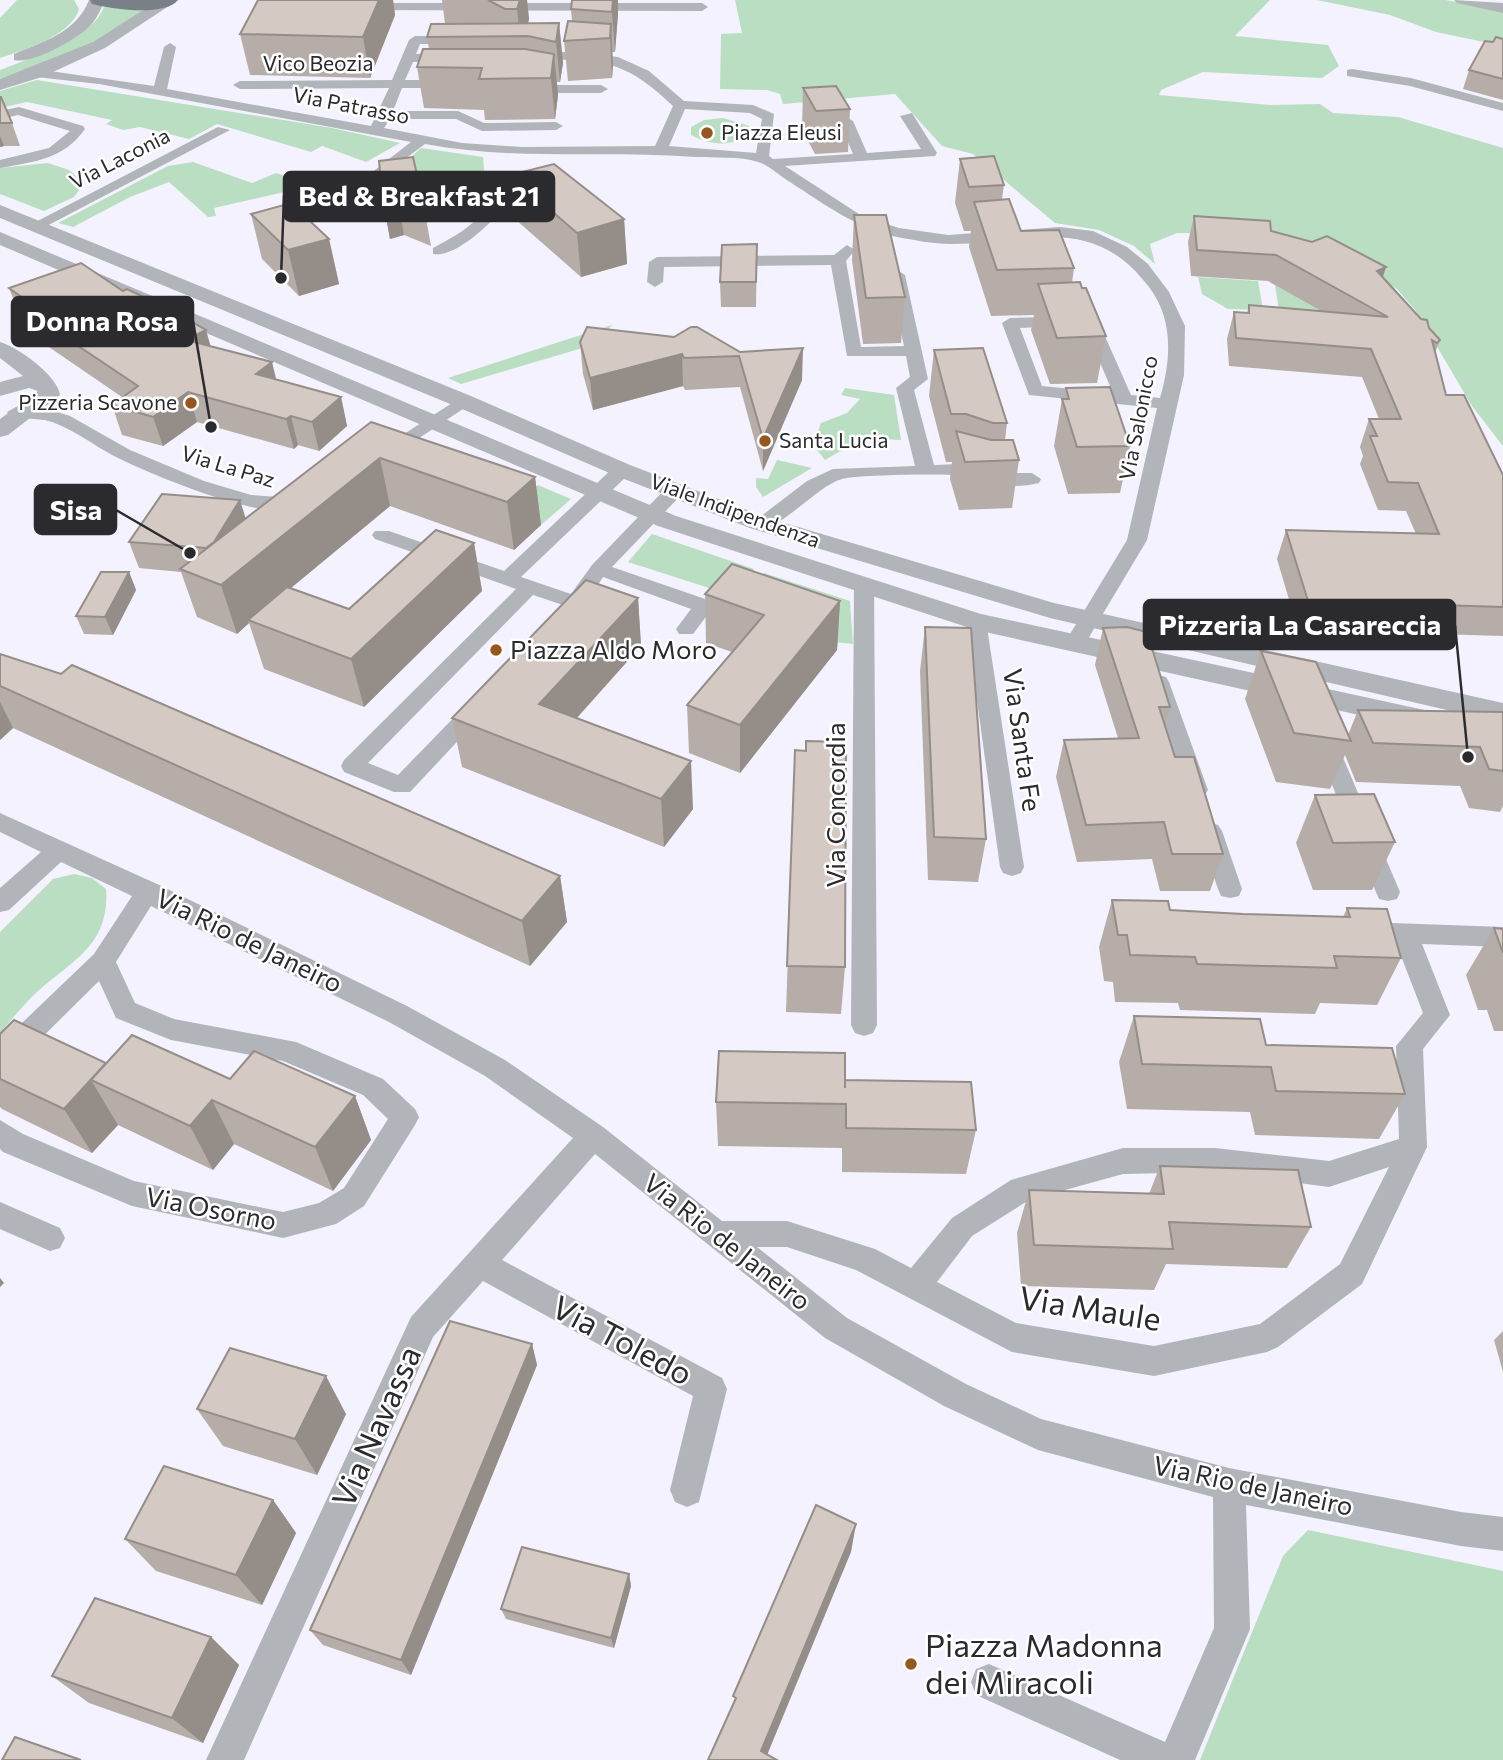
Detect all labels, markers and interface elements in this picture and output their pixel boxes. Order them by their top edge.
street label: Vico Beozia [263,50,373,75]
street label: Via Patrasso [291,81,412,128]
place label: Piazza Eleusi [721,119,842,144]
street label: Via Laconia [65,122,174,194]
marker: Piazza Eleusi [699,125,715,141]
callout: Bed & Breakfast 21 [284,172,554,221]
text: Bed & Breakfast 21 [298,178,540,212]
callout: Donna Rosa [12,297,193,346]
text: Donna Rosa [26,303,178,337]
street label: Via Salonicco [1113,353,1162,482]
place label: Pizzeria Scavone [18,389,177,414]
marker: Pizzeria Scavone [183,395,199,411]
place label: Santa Lucia [779,427,888,452]
marker: Santa Lucia [757,433,773,449]
street label: Via La Paz [179,440,278,492]
street label: Viale Indipendenza [647,467,824,552]
callout: Sisa [35,485,116,534]
text: Sisa [50,492,102,526]
callout: Pizzeria La Casareccia [1144,600,1455,649]
text: Pizzeria La Casareccia [1159,607,1441,641]
place label: Piazza Aldo Moro [510,633,717,664]
marker: Piazza Aldo Moro [488,642,504,658]
street label: Via Santa Fe [998,666,1049,813]
street label: Via Concordia [819,723,850,887]
street label: Via Rio de Janeiro [151,881,348,998]
street label: Via Rio de Janeiro [638,1166,818,1316]
street label: Via Osorno [143,1180,279,1235]
street label: Via Maule [1017,1276,1164,1338]
street label: Via Toledo [546,1286,700,1393]
street label: Via Navassa [322,1339,428,1513]
street label: Via Rio de Janeiro [1151,1448,1356,1521]
place label: Piazza Madonna dei Miracoli [925,1624,1163,1701]
marker: Piazza Madonna dei Miracoli [903,1656,919,1672]

